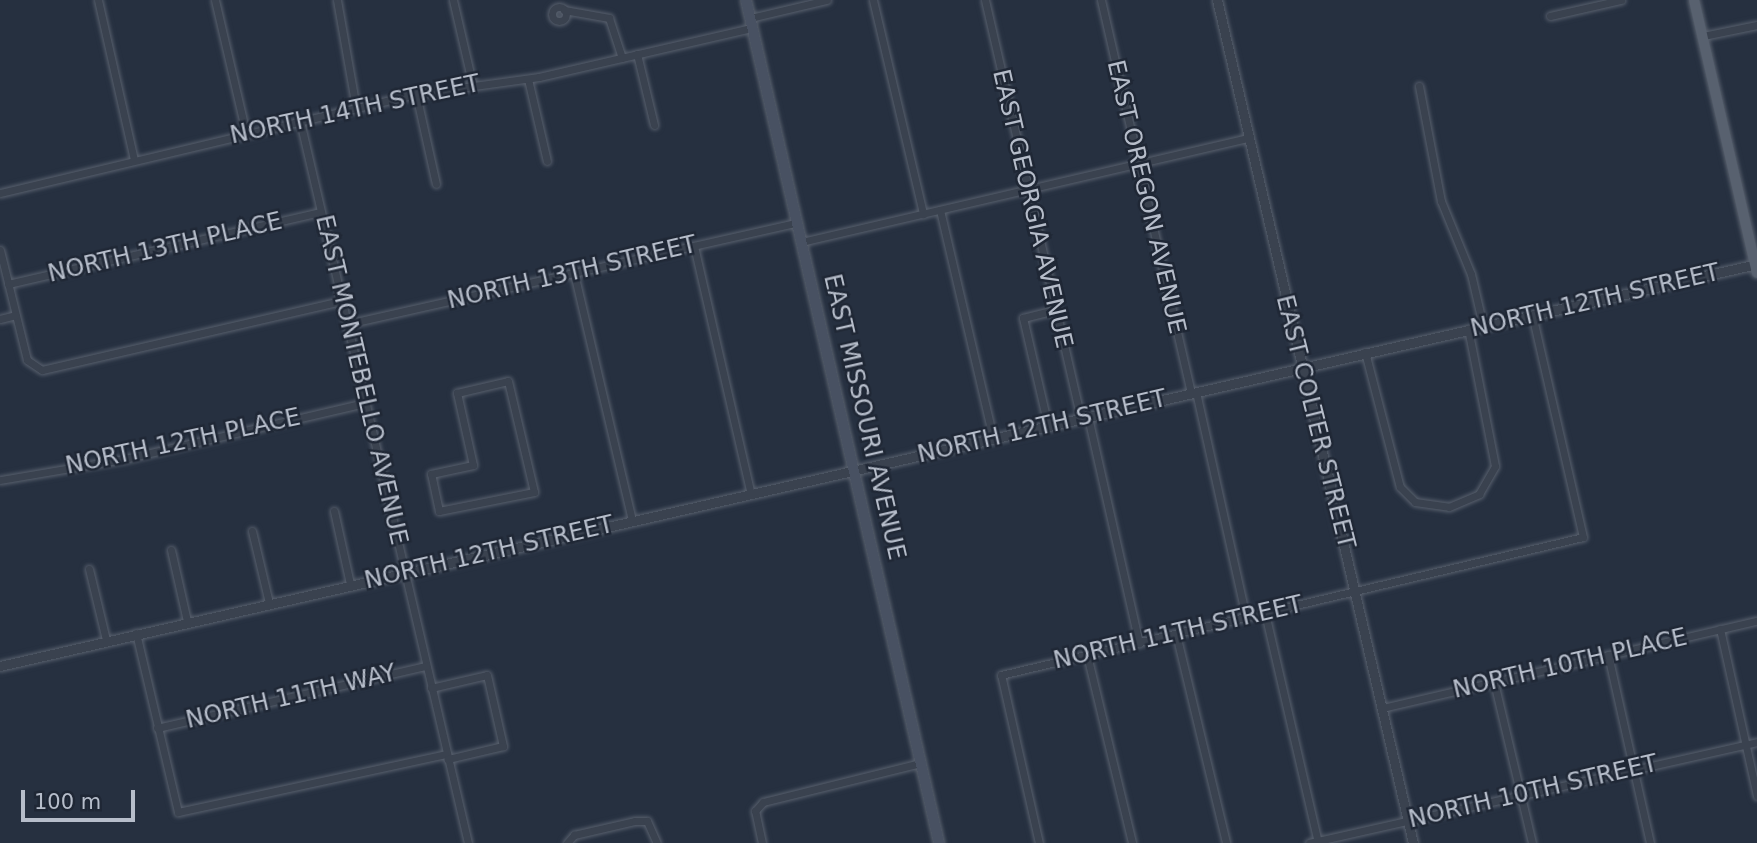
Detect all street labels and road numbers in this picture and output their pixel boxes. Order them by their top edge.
street label: EAST OREGON AVENUE [1100,57,1192,337]
street label: EAST GEORGIA AVENUE [986,67,1078,351]
street label: NORTH 14TH STREET [228,69,482,151]
street label: NORTH 13TH PLACE [45,207,285,289]
street label: EAST MONTEBELLO AVENUE [309,212,413,548]
street label: NORTH 13TH STREET [445,230,699,316]
street label: NORTH 12TH STREET [1468,258,1722,344]
street label: EAST MISSOURI AVENUE [817,271,911,563]
street label: EAST COLTER STREET [1270,292,1360,552]
street label: NORTH 12TH STREET [915,384,1169,470]
street label: NORTH 12TH PLACE [63,403,303,481]
street label: NORTH 12TH STREET [362,510,616,596]
street label: NORTH 11TH STREET [1051,590,1305,676]
street label: NORTH 10TH PLACE [1450,623,1690,705]
street label: NORTH 11TH WAY [183,659,399,735]
street label: NORTH 10TH STREET [1406,749,1660,835]

